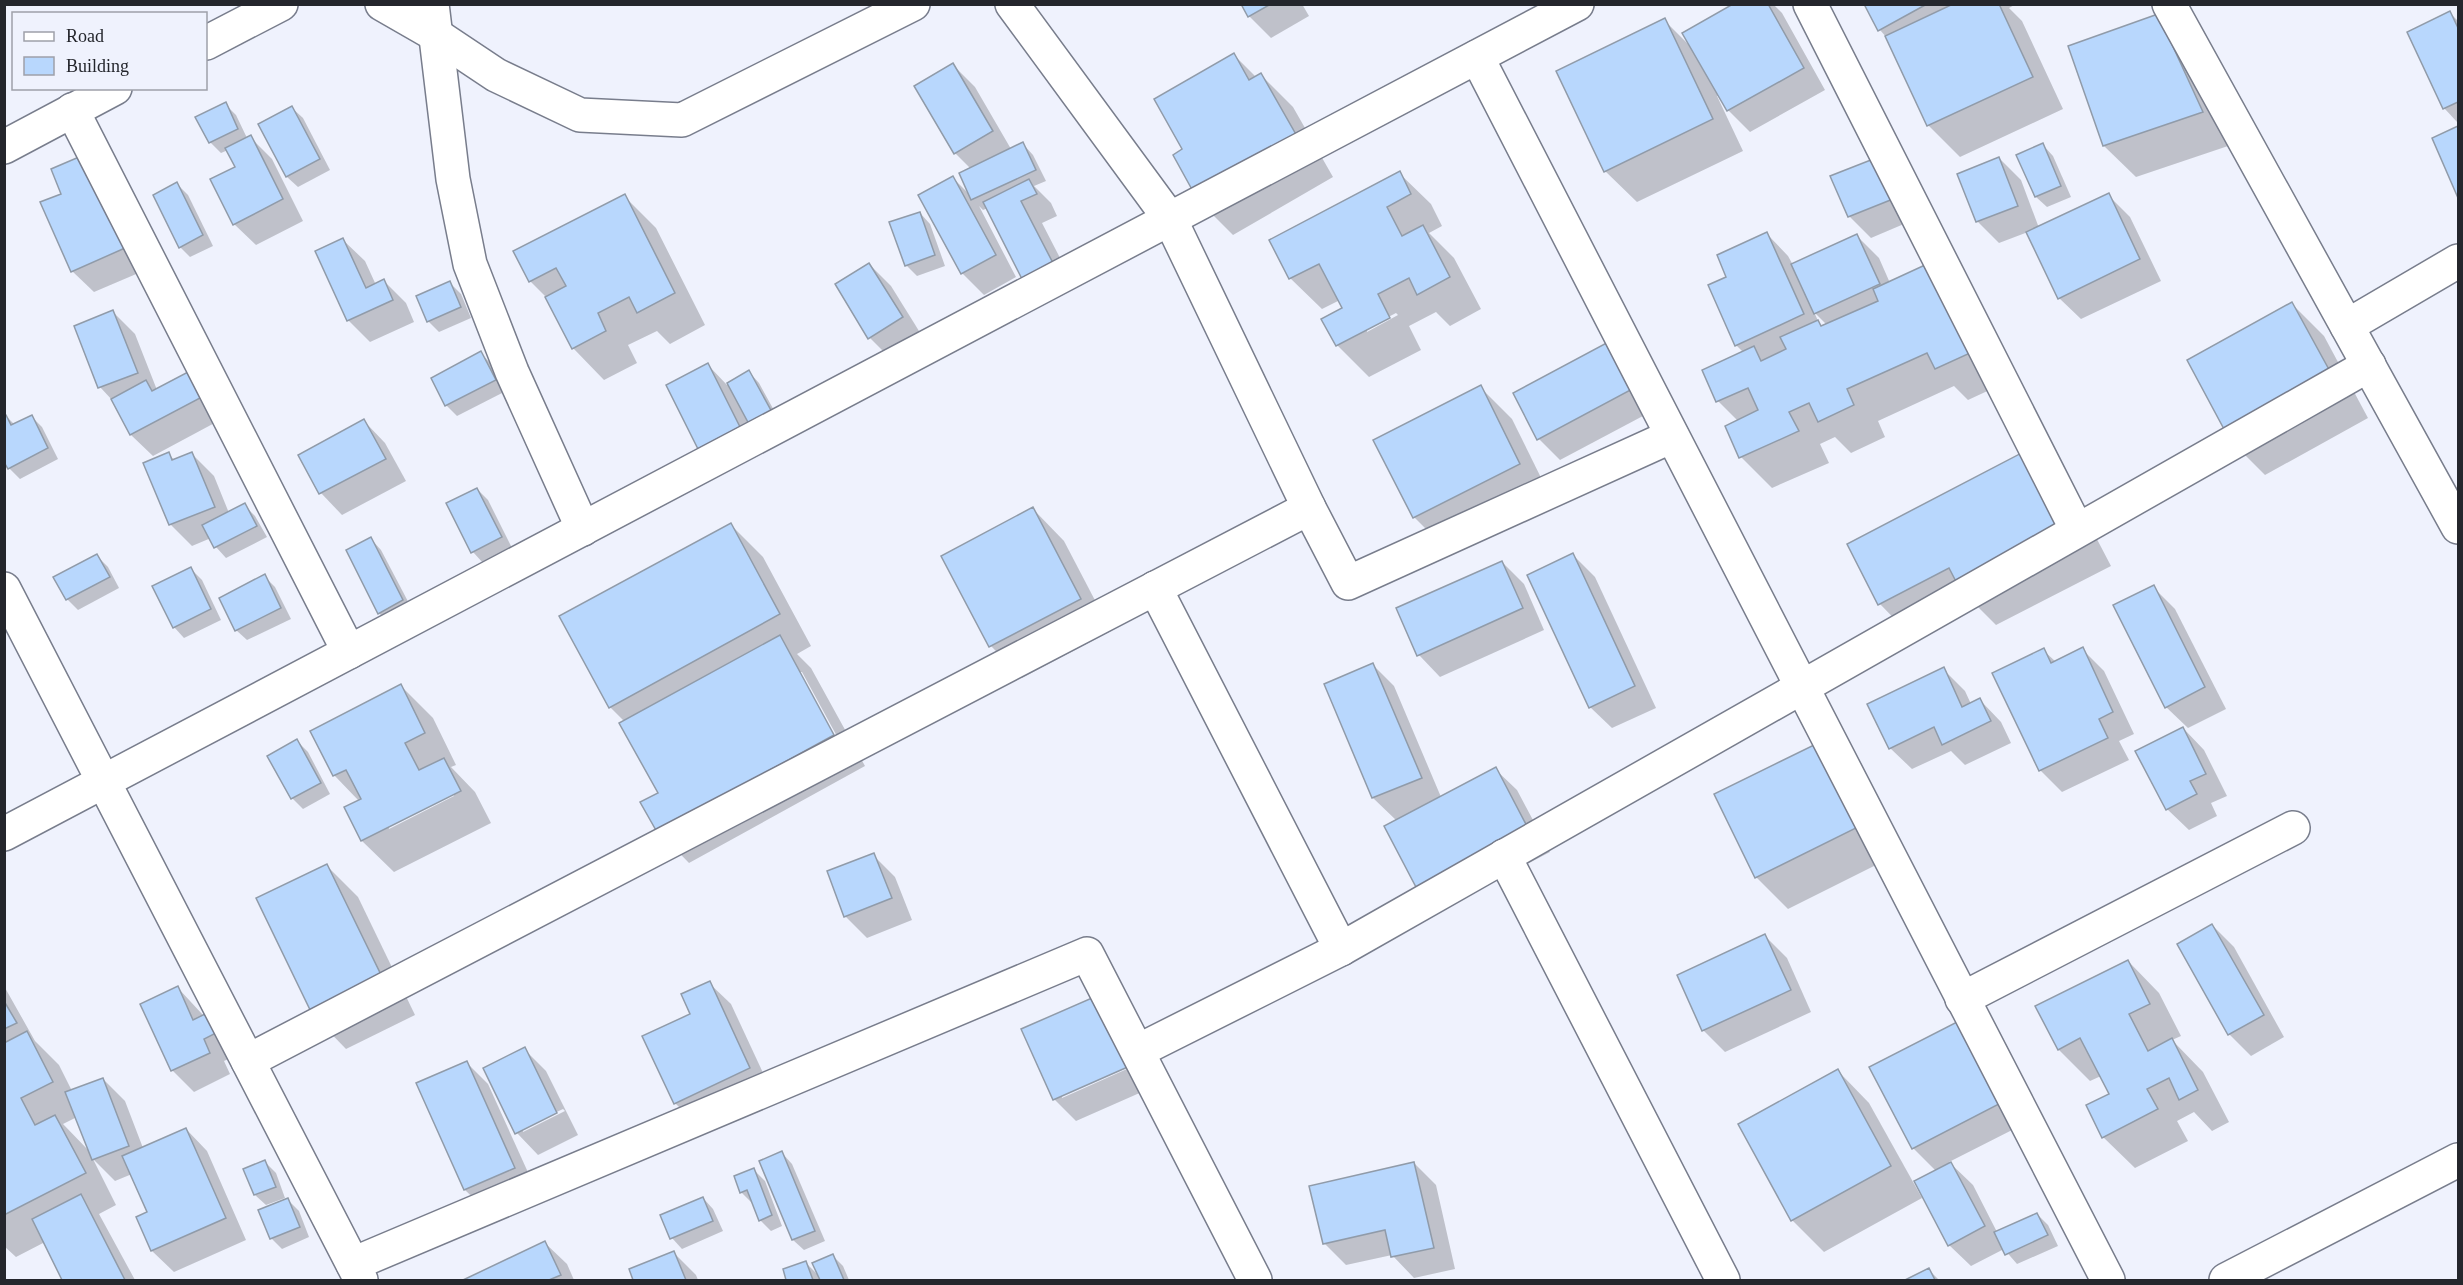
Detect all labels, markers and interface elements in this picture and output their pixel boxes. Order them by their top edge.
legend [12,12,207,90]
text: Road [66,26,104,46]
text: Building [66,56,129,76]

